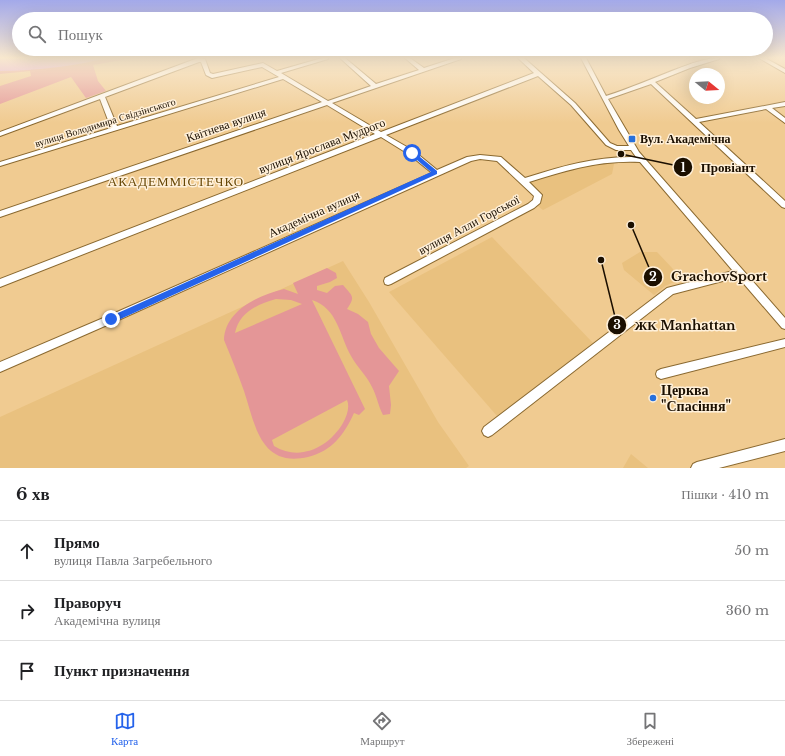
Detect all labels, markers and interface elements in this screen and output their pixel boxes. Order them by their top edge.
search box [12,12,773,56]
icon: search [26,23,48,45]
text: Пошук [58,25,103,44]
north arrow [689,68,725,104]
street label: вулиця Володимира Свідзінського [33,95,177,150]
street label: Квітнева вулиця [184,104,268,145]
street label: вулиця Ярослава Мудрого [257,115,387,177]
place label: Вул. Академічна [640,131,731,146]
marker: Вул. Академічна [627,134,637,144]
route start [403,144,421,162]
callout: Провіант [673,155,763,180]
text: Провіант [701,159,756,176]
text: 1 [680,160,686,175]
district label: АКАДЕММІСТЕЧКО [108,173,244,190]
street label: Академічна вулиця [266,187,362,240]
street label: вулиця Алли Горської [416,191,522,258]
callout: GrachovSport [643,264,775,289]
text: GrachovSport [671,268,767,285]
text: 2 [649,269,657,284]
route end [102,310,120,328]
callout: ЖК Manhattan [607,313,744,338]
text: 3 [613,317,621,332]
text: ЖК Manhattan [634,317,736,334]
place label: Церква "Спасіння" [661,381,731,415]
marker: Церква "Спасіння" [648,393,658,403]
text: 6 хв [16,484,50,505]
text: Пішки · 410 m [681,486,769,503]
text: Прямо [54,533,100,552]
icon: ahead [16,540,38,562]
text: 50 m [735,542,769,559]
text: вулиця Павла Загребельного [54,552,212,569]
text: Праворуч [54,593,121,612]
icon: right [16,600,38,622]
text: 360 m [726,602,769,619]
text: Академічна вулиця [54,612,161,629]
icon: arrive [16,660,38,682]
text: Пункт призначення [54,661,190,680]
tab: Карта [111,710,138,748]
tab: Маршрут [360,710,405,748]
tab: Збережені [626,710,674,748]

